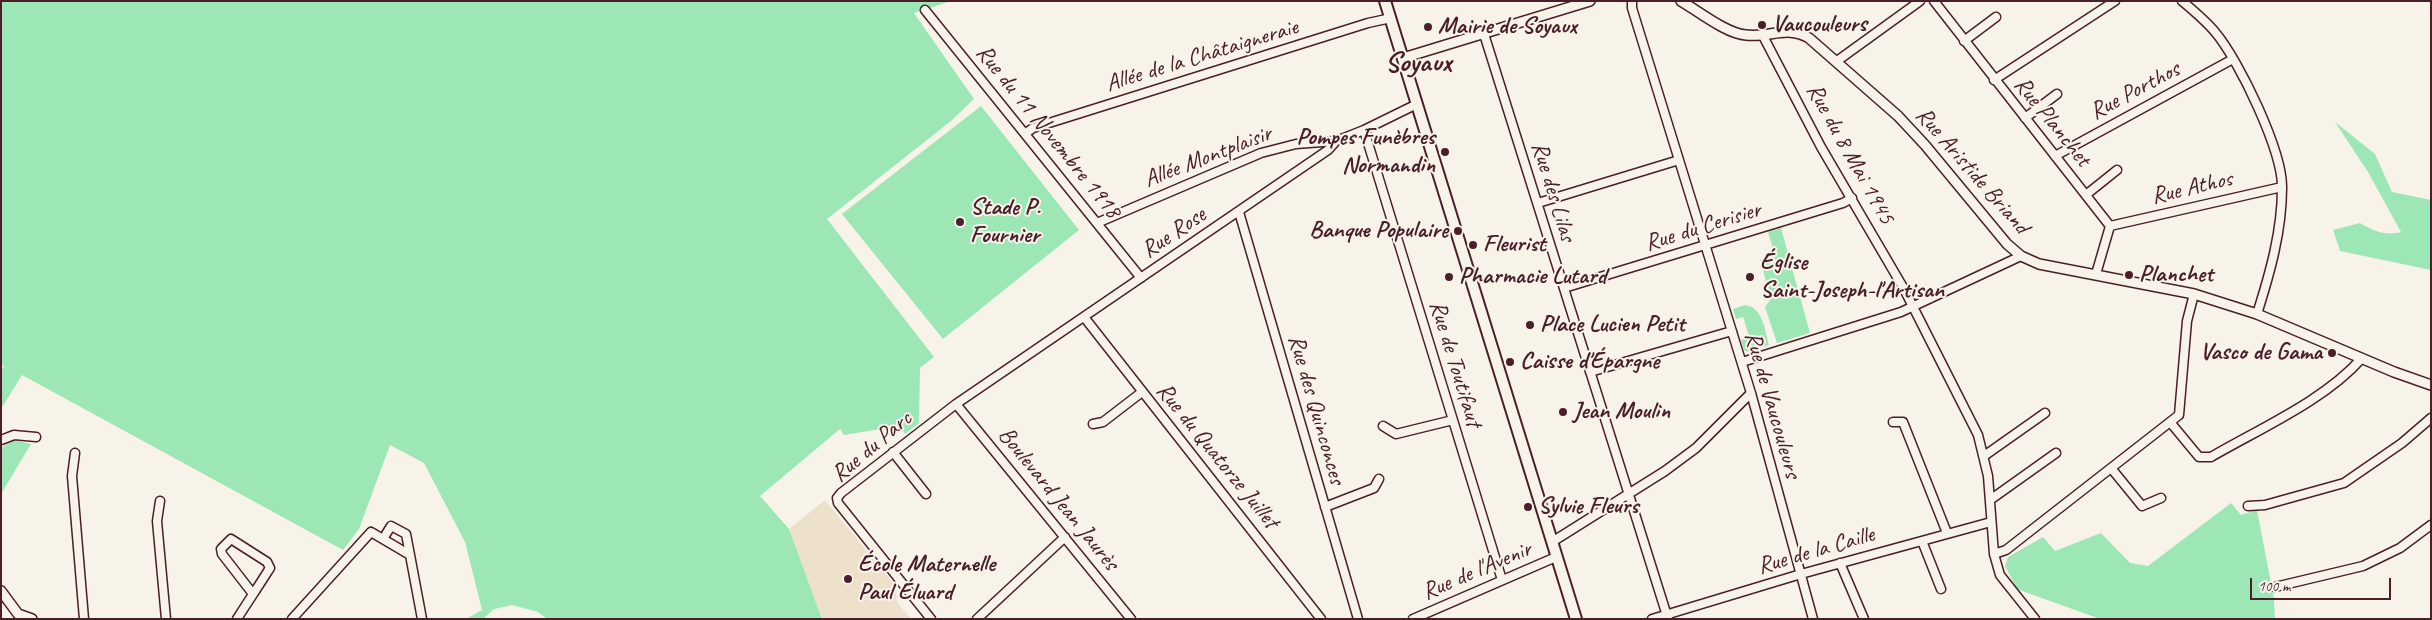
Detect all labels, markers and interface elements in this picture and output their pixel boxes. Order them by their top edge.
place label: Vaucouleurs [1772,11,1867,39]
street label: Allée de la Châtaigneraie [1103,13,1301,99]
place label: Mairie de Soyaux [1438,13,1577,41]
marker: Vaucouleurs [1756,19,1768,31]
marker: Mairie de Soyaux [1422,21,1434,33]
street label: Rue du 11 Novembre 1918 [969,39,1127,225]
district label: Soyaux [1385,46,1451,80]
street label: Rue Porthos [2085,55,2185,127]
street label: Rue Planchet [2007,71,2097,173]
street label: Rue du 8 Mai 1945 [1799,79,1901,229]
street label: Rue Aristide Briand [1909,102,2035,240]
street label: Allée Montplaisir [1140,119,1276,195]
place label: Pompes Funèbres Normandin [1296,124,1435,180]
street label: Rue des Lilas [1524,139,1582,245]
marker: Pompes Funèbres Normandin [1439,146,1451,158]
street label: Rue Athos [2149,165,2235,211]
place label: Stade P. Fournier [970,194,1040,250]
street label: Rue du Cerisier [1641,196,1765,258]
street label: Rue Rose [1136,201,1212,265]
marker: Stade P. Fournier [954,216,966,228]
place label: Banque Populaire [1309,217,1448,245]
marker: Banque Populaire [1452,225,1464,237]
place label: Fleurist [1483,231,1546,259]
marker: Fleurist [1467,239,1479,251]
place label: Église Saint-Joseph-l'Artisan [1760,249,1944,305]
place label: Planchet [2139,261,2213,289]
place label: Pharmacie Lutard [1459,263,1606,291]
marker: Planchet [2123,269,2135,281]
marker: Pharmacie Lutard [1443,271,1455,283]
marker: Église Saint-Joseph-l'Artisan [1744,271,1756,283]
street label: Rue de Toutifaut [1422,297,1488,431]
place label: Place Lucien Petit [1540,311,1685,339]
marker: Place Lucien Petit [1524,319,1536,331]
street label: Rue de Vaucouleurs [1737,328,1807,482]
street label: Rue des Quinconces [1281,332,1351,488]
place label: Vasco de Gama [2200,339,2322,367]
marker: Vasco de Gama [2326,347,2338,359]
place label: Caisse d'Épargne [1520,348,1659,376]
marker: Caisse d'Épargne [1504,356,1516,368]
street label: Rue du Quatorze Juillet [1149,377,1285,535]
place label: Jean Moulin [1573,398,1670,426]
street label: Rue du Parc [826,405,918,489]
marker: Jean Moulin [1557,406,1569,418]
street label: Boulevard Jean Jaurès [991,421,1125,577]
place label: Sylvie Fleurs [1538,493,1638,521]
marker: Sylvie Fleurs [1522,501,1534,513]
street label: Rue de la Caille [1754,521,1878,581]
street label: Rue de l'Avenir [1418,535,1536,607]
place label: École Maternelle Paul Éluard [858,551,995,607]
scale bar [2252,568,2393,600]
marker: École Maternelle Paul Éluard [842,573,854,585]
text: 100 m [2258,577,2290,596]

